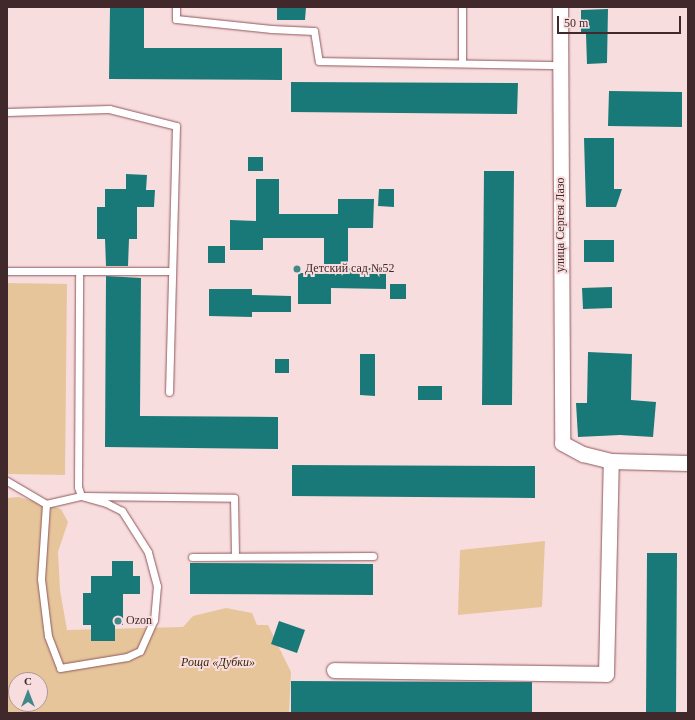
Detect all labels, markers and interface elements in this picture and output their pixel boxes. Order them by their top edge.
scale bar [559,8,683,34]
text: 50 m [564,16,588,30]
street label: улица Сергея Лазо [554,178,568,272]
place label: Детский сад №52 [305,262,394,276]
marker: Детский сад №52 [292,264,302,274]
place label: Ozon [126,614,152,628]
marker: Ozon [113,616,123,626]
park label: Роща «Дубки» [181,656,255,670]
north arrow [8,672,48,712]
text: С [24,675,32,687]

